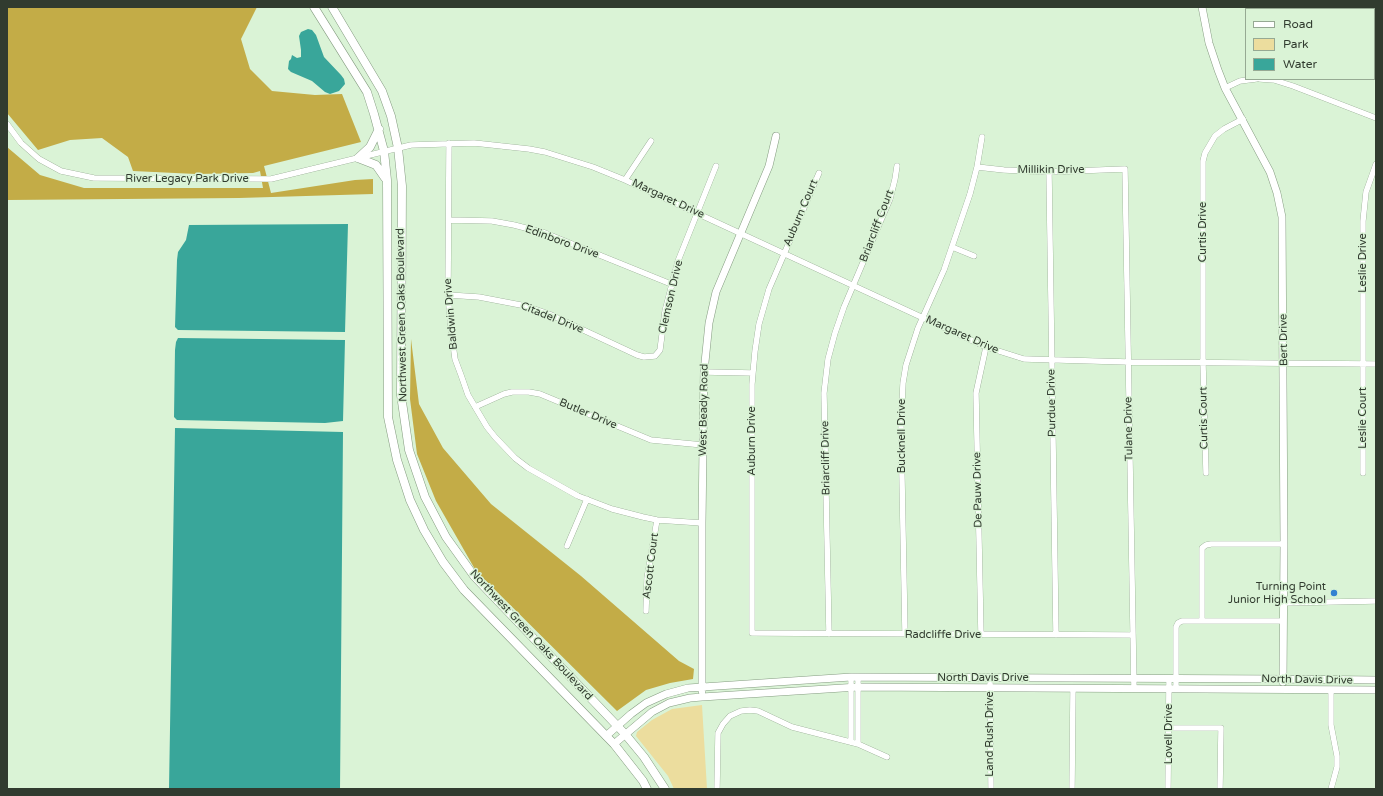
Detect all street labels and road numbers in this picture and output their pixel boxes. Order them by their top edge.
street label: Millikin Drive [1018,163,1084,177]
street label: River Legacy Park Drive [125,172,249,186]
street label: Margaret Drive [630,176,706,222]
street label: Auburn Court [781,178,821,248]
street label: Briarcliff Court [857,188,897,264]
street label: Curtis Drive [1196,202,1210,262]
street label: Edinboro Drive [523,223,601,261]
street label: Northwest Green Oaks Boulevard [394,228,410,402]
street label: Leslie Drive [1356,233,1370,293]
street label: Clemson Drive [656,259,686,335]
street label: Baldwin Drive [441,278,461,350]
street label: Citadel Drive [519,299,585,337]
street label: Margaret Drive [924,313,1000,357]
street label: Bert Drive [1277,314,1291,366]
street label: West Beady Road [697,364,711,456]
street label: Purdue Drive [1045,369,1059,437]
street label: Curtis Court [1197,386,1211,450]
street label: Leslie Court [1356,387,1370,449]
street label: Butler Drive [557,396,619,432]
street label: Tulane Drive [1122,397,1136,461]
street label: Bucknell Drive [895,399,909,473]
street label: Auburn Drive [745,406,759,476]
street label: Briarcliff Drive [819,421,833,495]
street label: De Pauw Drive [971,452,985,528]
street label: Ascott Court [640,532,662,600]
street label: Northwest Green Oaks Boulevard [467,567,595,703]
street label: Radcliffe Drive [905,628,981,642]
street label: North Davis Drive [937,671,1029,685]
street label: North Davis Drive [1261,673,1353,687]
street label: Land Rush Drive [983,691,997,777]
street label: Lovell Drive [1162,704,1176,764]

